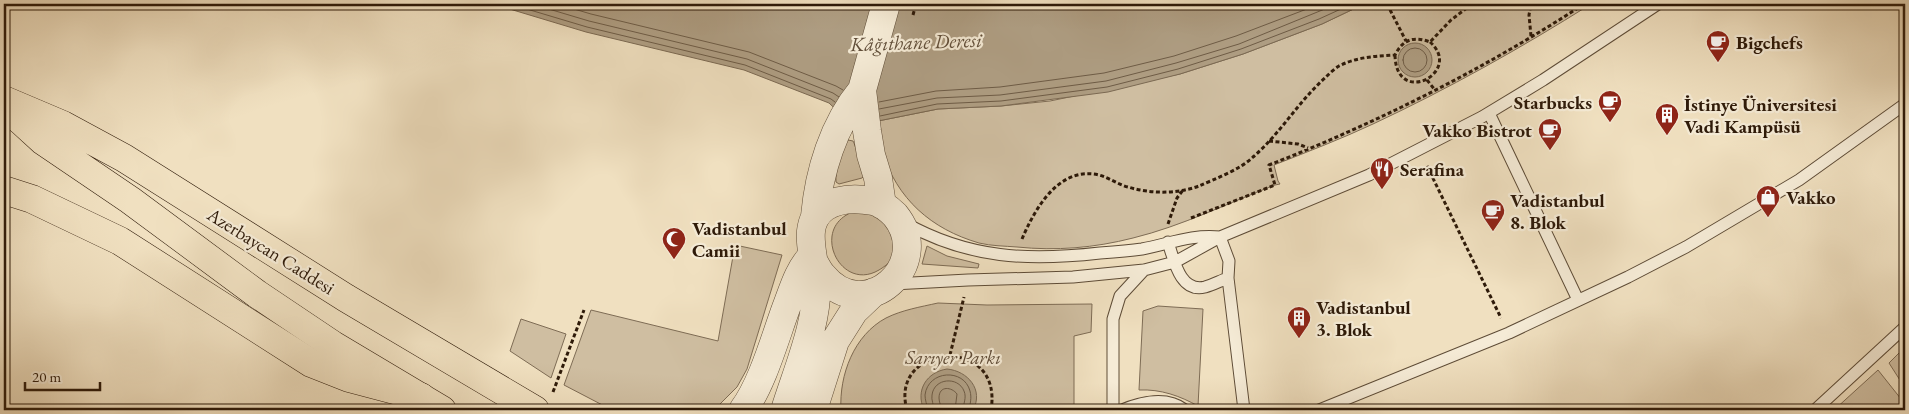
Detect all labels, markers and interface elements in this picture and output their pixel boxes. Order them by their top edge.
water label: Kâğıthane Deresi [849,27,983,57]
cafe icon: Bigchefs [1705,29,1731,63]
place label: Bigchefs [1736,30,1803,55]
cafe icon: Starbucks [1597,89,1623,123]
place label: Starbucks [1514,90,1592,115]
place label: İstinye Üniversitesi Vadi Kampüsü [1684,92,1837,139]
building icon: İstinye Üniversitesi Vadi Kampüsü [1654,102,1680,136]
cafe icon: Vakko Bistrot [1537,117,1563,151]
place label: Vakko Bistrot [1422,118,1532,143]
restaurant icon: Serafina [1369,156,1395,190]
place label: Serafina [1400,157,1465,182]
shop icon: Vakko [1755,184,1781,218]
place label: Vakko [1786,185,1836,210]
place label: Vadistanbul 8. Blok [1510,188,1605,235]
cafe icon: Vadistanbul 8. Blok [1480,198,1506,232]
street label: Azerbaycan Caddesi [202,201,340,300]
place label: Vadistanbul Camii [692,216,787,263]
mosque icon: Vadistanbul Camii [661,226,687,260]
place label: Vadistanbul 3. Blok [1316,295,1411,342]
building icon: Vadistanbul 3. Blok [1286,305,1312,339]
park label: Sarıyer Parkı [904,345,1001,370]
scale bar [25,359,100,391]
text: 20 m [32,367,61,386]

